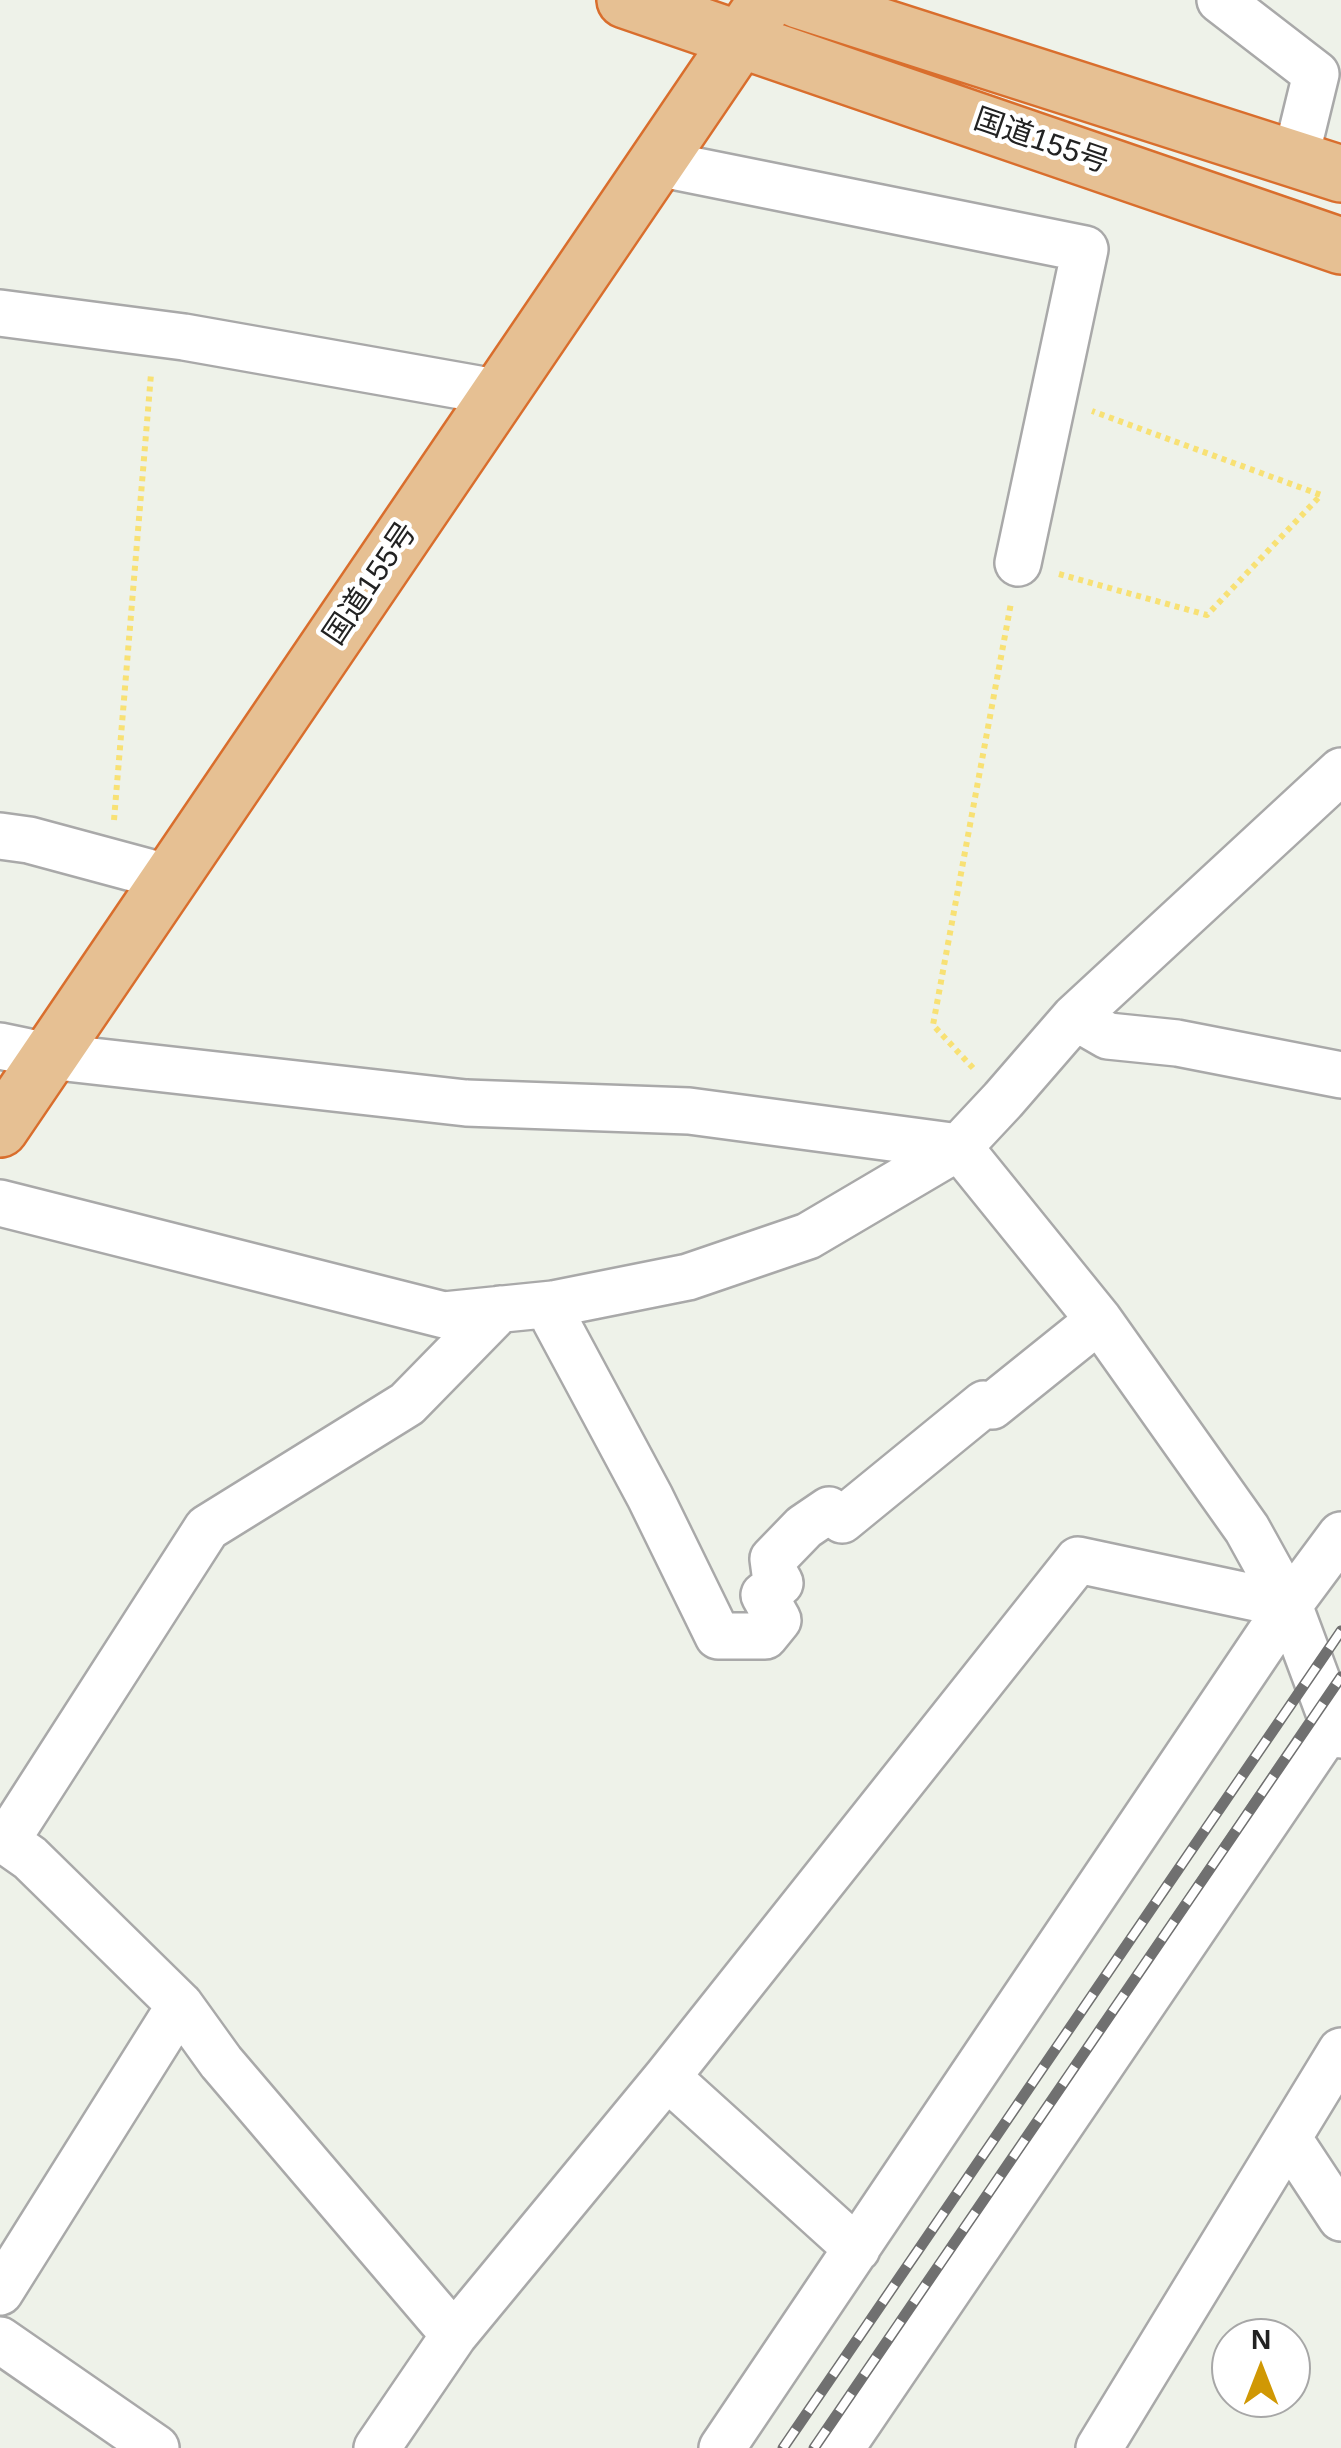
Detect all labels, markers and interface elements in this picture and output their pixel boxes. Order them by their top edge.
street label: 国道155号 [969,102,1113,182]
street label: 国道155号 [317,516,425,652]
north arrow [1211,2318,1311,2418]
text: N [1251,2324,1271,2355]

